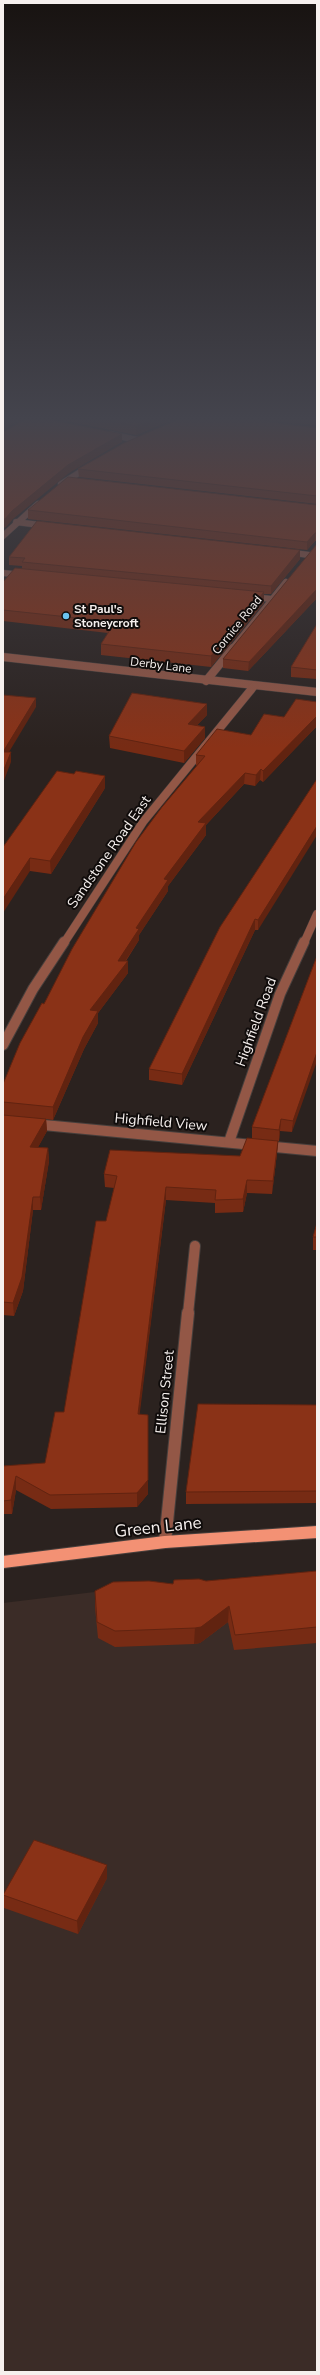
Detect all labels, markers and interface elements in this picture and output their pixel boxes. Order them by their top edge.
street label: Cornice Road [208,592,266,658]
place label: St Paul's Stoneycroft [74,601,139,631]
marker: St Paul's Stoneycroft [61,611,71,621]
street label: Derby Lane [129,653,193,677]
street label: Sandstone Road East [63,792,155,912]
street label: Highfield Road [231,975,281,1069]
street label: Highfield View [114,1108,208,1136]
street label: Ellison Street [151,1349,179,1435]
street label: Green Lane [113,1511,203,1543]

